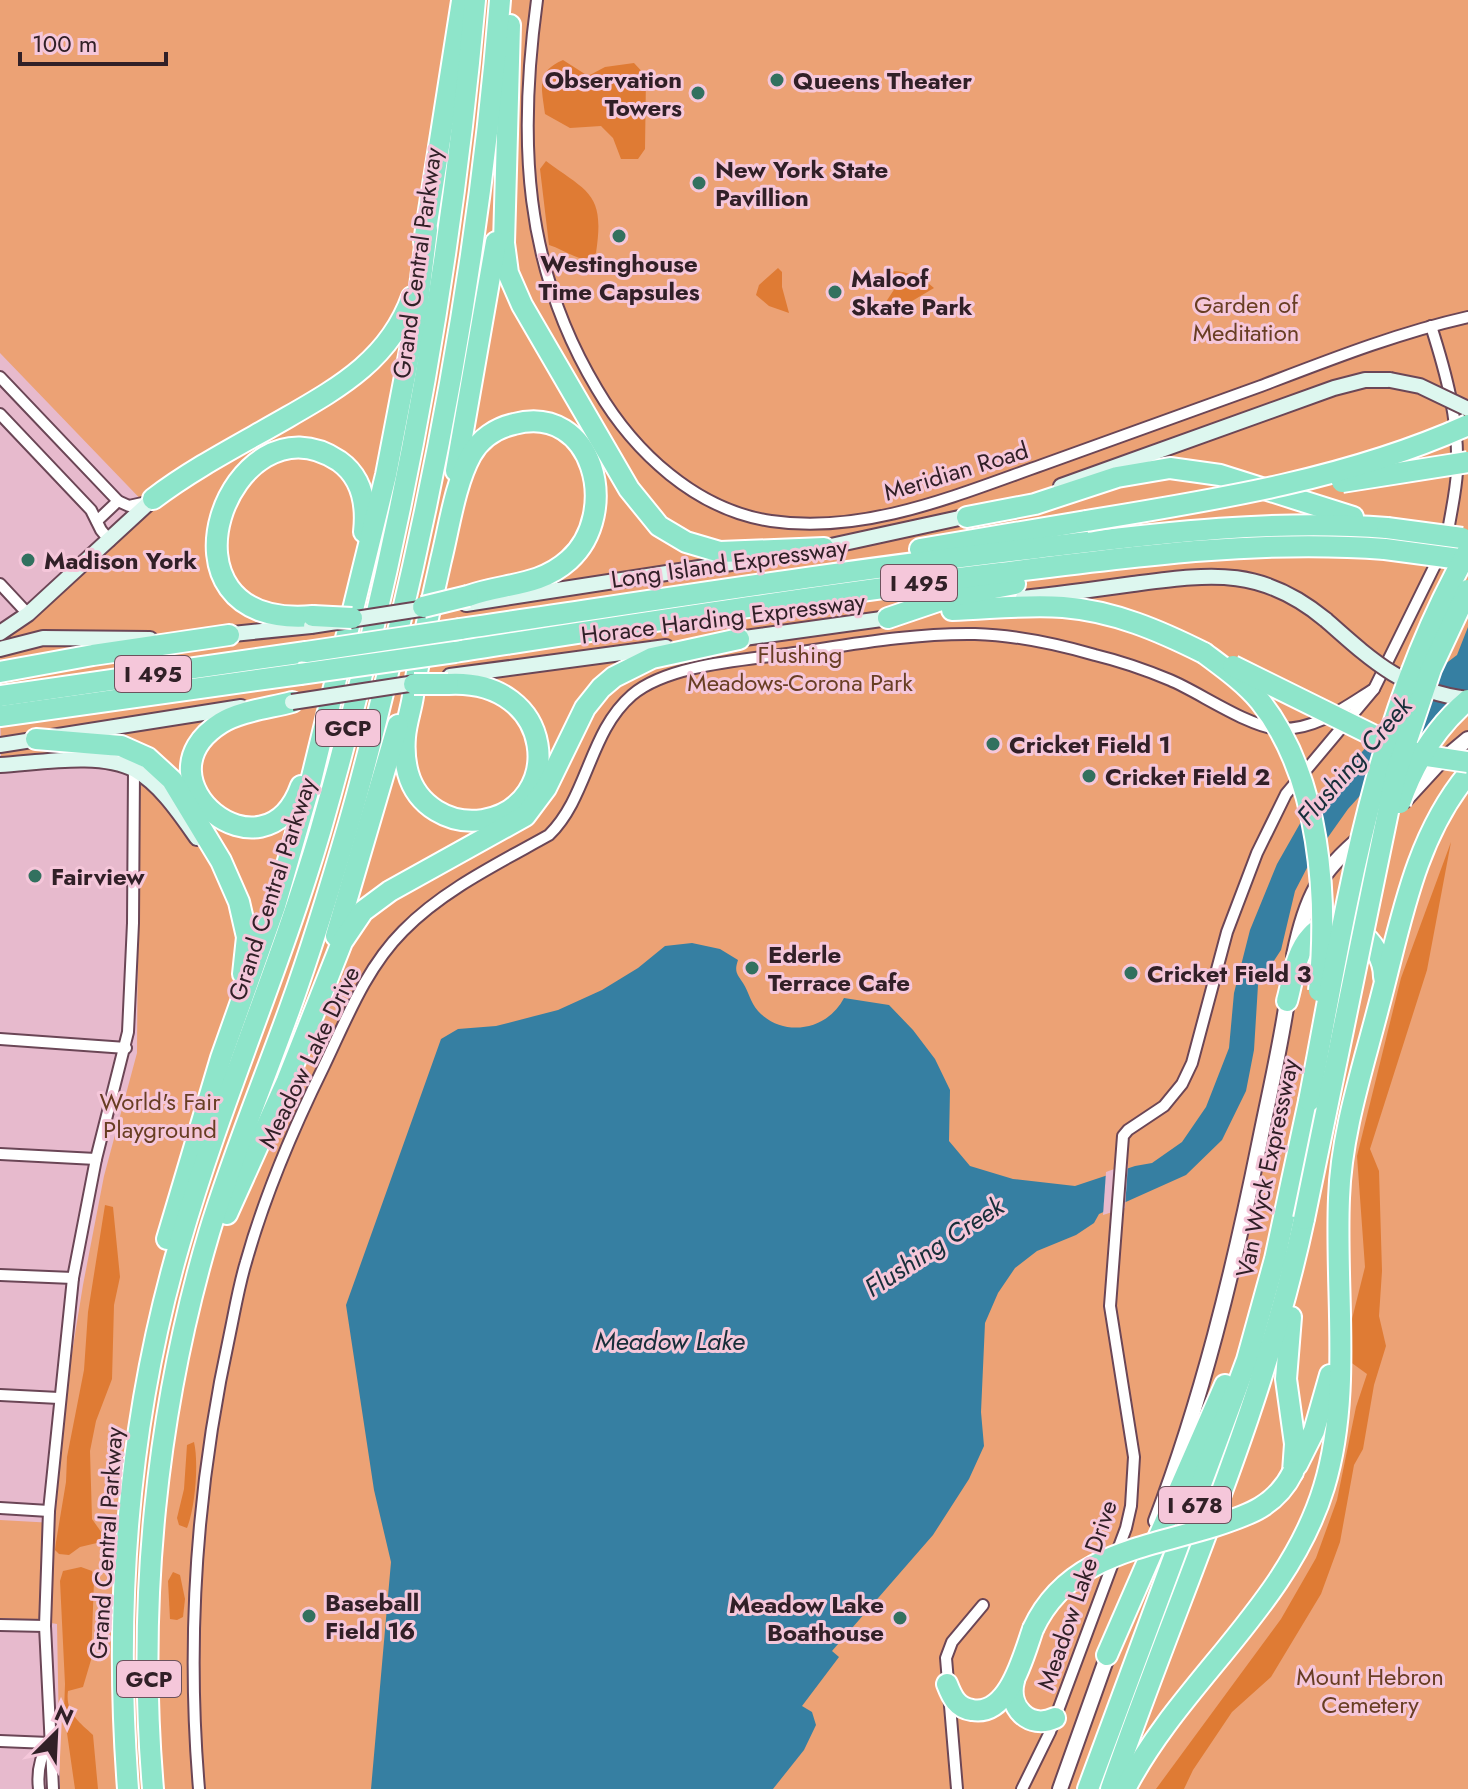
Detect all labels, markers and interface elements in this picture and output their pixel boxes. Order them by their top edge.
scale bar [20,16,166,66]
text: 100 m [32,26,98,61]
place label: Observation Towers [544,62,682,125]
place label: Queens Theater [793,63,972,98]
marker: Queens Theater [768,71,786,89]
marker: Observation Towers [689,84,707,102]
street label: Grand Central Parkway [383,145,451,381]
place label: New York State Pavillion [715,152,888,215]
marker: New York State Pavillion [690,174,708,192]
marker: Westinghouse Time Capsules [610,227,628,245]
place label: Westinghouse Time Capsules [538,246,700,309]
place label: Maloof Skate Park [851,261,972,324]
marker: Maloof Skate Park [826,283,844,301]
park label: Garden of Meditation [1193,287,1299,350]
street label: Meridian Road [879,432,1033,510]
street label: Long Island Expressway [609,529,850,597]
place label: Madison York [44,543,197,578]
marker: Madison York [19,551,37,569]
road number: I 495 [881,565,957,601]
street label: Horace Harding Expressway [579,583,868,653]
park label: Flushing Meadows-Corona Park [687,637,913,700]
road number: I 495 [115,656,191,692]
water label: Flushing Creek [1287,687,1422,834]
road number: GCP [316,710,380,746]
place label: Cricket Field 1 [1009,727,1171,762]
marker: Cricket Field 1 [984,735,1002,753]
place label: Cricket Field 2 [1105,759,1270,794]
marker: Cricket Field 2 [1080,767,1098,785]
street label: Grand Central Parkway [219,772,325,1005]
place label: Fairview [51,859,145,894]
marker: Fairview [26,867,44,885]
place label: Ederle Terrace Cafe [768,937,910,1000]
place label: Cricket Field 3 [1147,956,1311,991]
marker: Ederle Terrace Cafe [743,959,761,977]
street label: Meadow Lake Drive [250,960,368,1154]
marker: Cricket Field 3 [1122,964,1140,982]
street label: Van Wyck Expressway [1227,1055,1307,1281]
park label: World's Fair Playground [100,1084,221,1147]
water label: Flushing Creek [857,1187,1013,1306]
water label: Meadow Lake [595,1322,745,1360]
street label: Grand Central Parkway [80,1425,132,1660]
road number: I 678 [1159,1487,1231,1523]
street label: Meadow Lake Drive [1028,1495,1126,1695]
place label: Baseball Field 16 [325,1585,419,1648]
place label: Meadow Lake Boathouse [729,1587,884,1650]
marker: Baseball Field 16 [300,1607,318,1625]
marker: Meadow Lake Boathouse [891,1609,909,1627]
park label: Mount Hebron Cemetery [1296,1659,1444,1722]
road number: GCP [117,1661,181,1697]
north arrow [16,1693,96,1773]
text: N [50,1697,79,1733]

